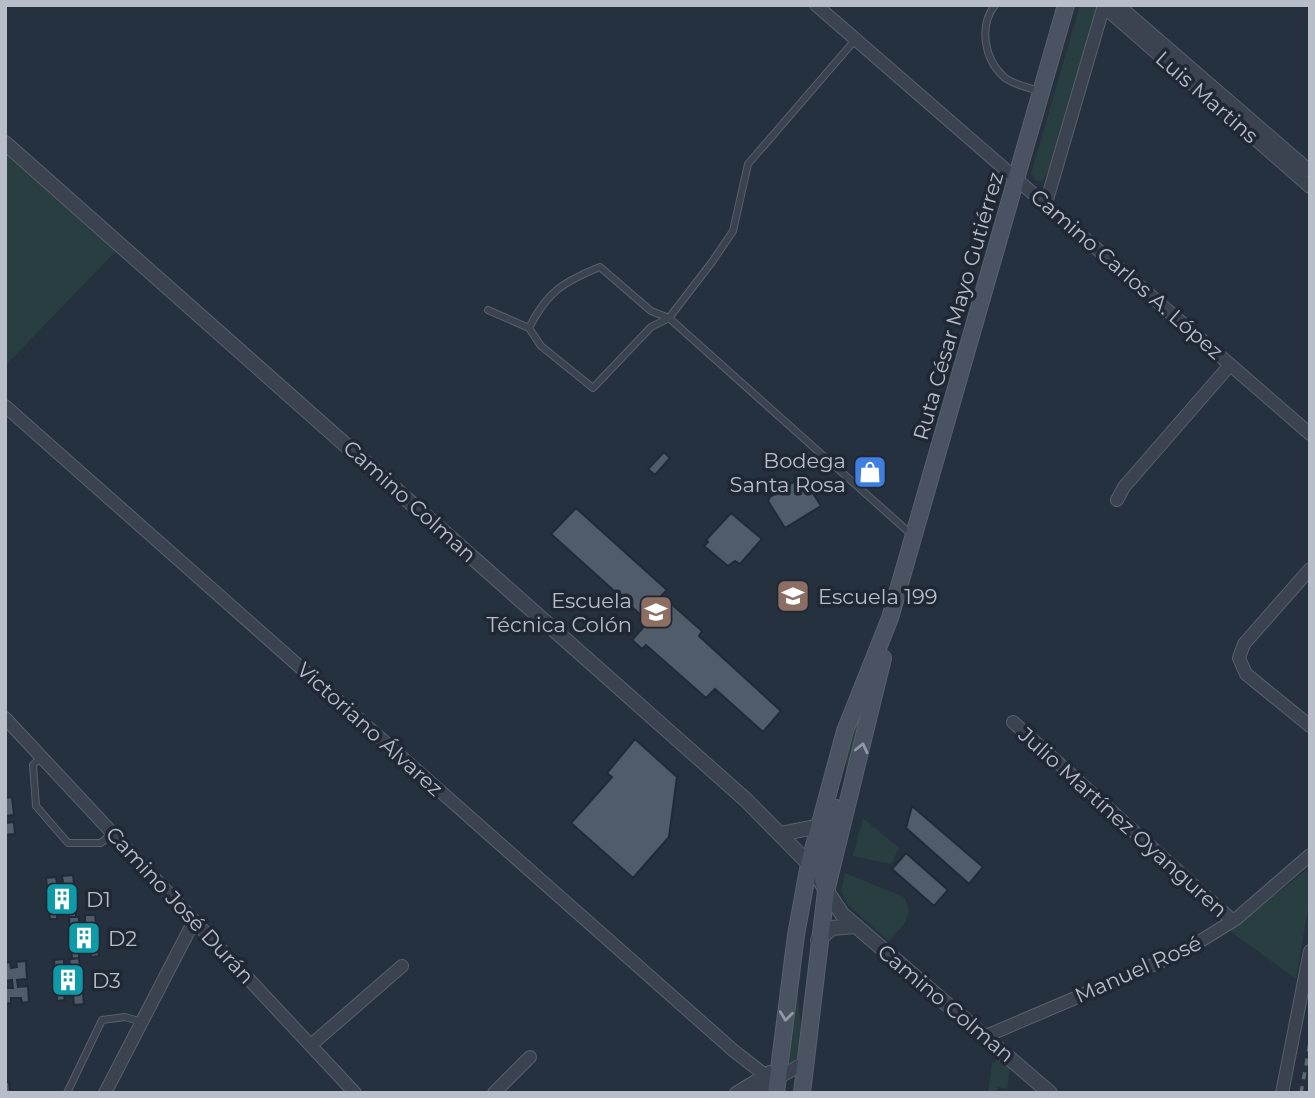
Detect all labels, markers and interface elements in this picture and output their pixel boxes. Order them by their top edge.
street label: Luis Martins [1151,46,1263,148]
street label: Ruta César Mayo Gutiérrez [908,169,1008,443]
street label: Camino Carlos A. López [1026,184,1228,364]
street label: Camino Colman [338,435,482,567]
place label: Bodega Santa Rosa [730,448,846,497]
shop icon: Bodega Santa Rosa [851,453,889,491]
school or university icon: Escuela 199 [774,577,812,615]
place label: Escuela 199 [818,584,937,609]
place label: Escuela Técnica Colón [486,588,632,637]
school or university icon: Escuela Técnica Colón [637,593,675,631]
street label: Victoriano Álvarez [292,657,448,801]
street label: Julio Martínez Oyanguren [1013,721,1232,922]
one-way arrow [854,742,869,754]
street label: Camino José Durán [101,821,259,989]
building icon: D1 [43,880,81,918]
place label: D1 [86,887,111,912]
building icon: D2 [65,919,103,957]
place label: D2 [108,926,137,951]
street label: Manuel Rosé [1071,930,1205,1008]
street label: Camino Colman [873,939,1019,1067]
building icon: D3 [49,961,87,999]
place label: D3 [92,968,121,993]
one-way arrow [779,1010,794,1021]

